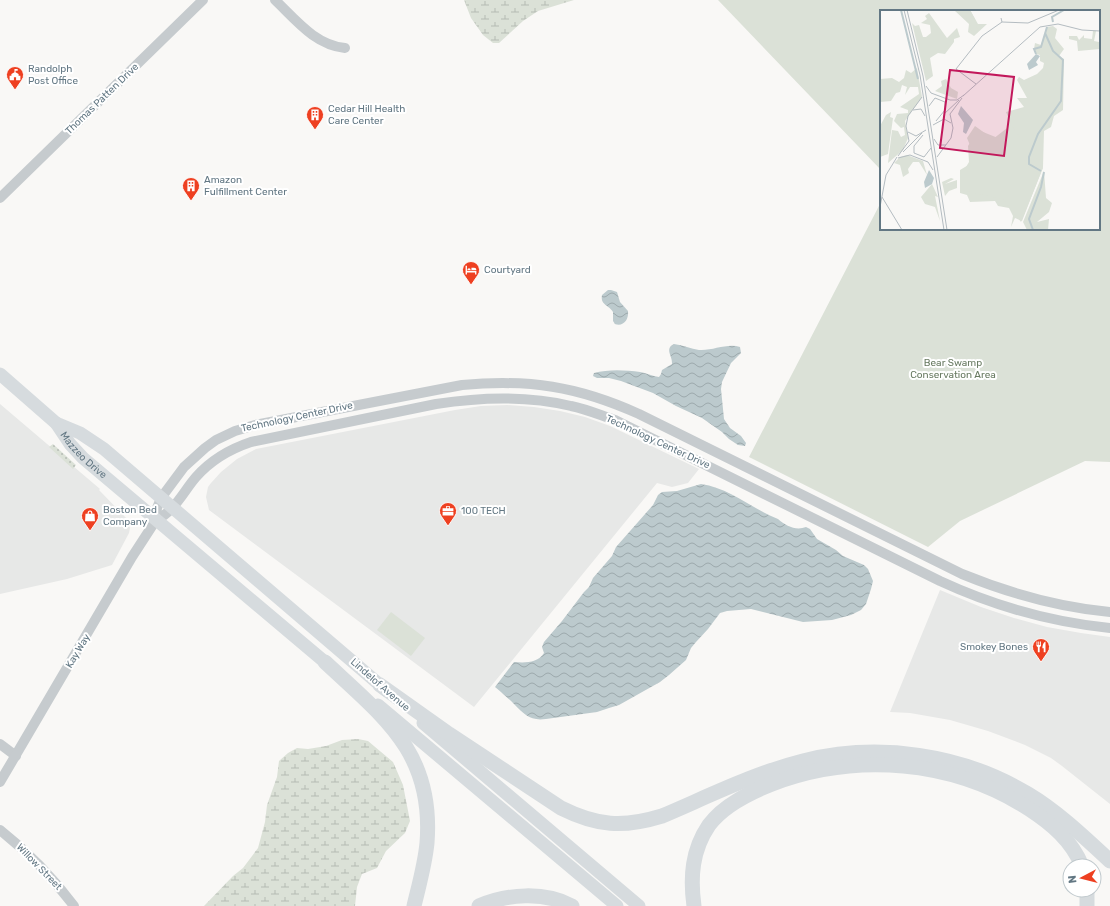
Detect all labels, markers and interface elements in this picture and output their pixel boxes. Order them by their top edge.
inset map [880,10,1100,230]
street label: Thomas Patten Drive [63,61,141,137]
place label: Randolph Post Office [28,63,78,87]
public building icon: Randolph Post Office [5,65,25,90]
place label: Cedar Hill Health Care Center [328,103,405,127]
building icon: Cedar Hill Health Care Center [305,105,325,130]
place label: Amazon Fulfillment Center [204,174,287,198]
building icon: Amazon Fulfillment Center [181,176,201,201]
hotel icon: Courtyard [461,260,481,285]
place label: Courtyard [484,264,531,276]
park label: Bear Swamp Conservation Area [910,357,996,381]
street label: Technology Center Drive [240,399,354,435]
street label: Technology Center Drive [604,413,712,472]
street label: Mazzeo Drive [58,430,109,482]
office icon: 100 TECH [438,501,458,526]
place label: Boston Bed Company [103,504,157,528]
place label: 100 TECH [461,505,506,517]
shop icon: Boston Bed Company [80,506,100,531]
street label: Kay Way [63,631,93,670]
restaurant icon: Smokey Bones [1031,637,1051,662]
place label: Smokey Bones [960,641,1028,653]
street label: Lindelof Avenue [348,656,412,714]
street label: Willow Street [14,841,64,893]
north arrow [1062,858,1102,898]
text: N [1066,874,1080,884]

